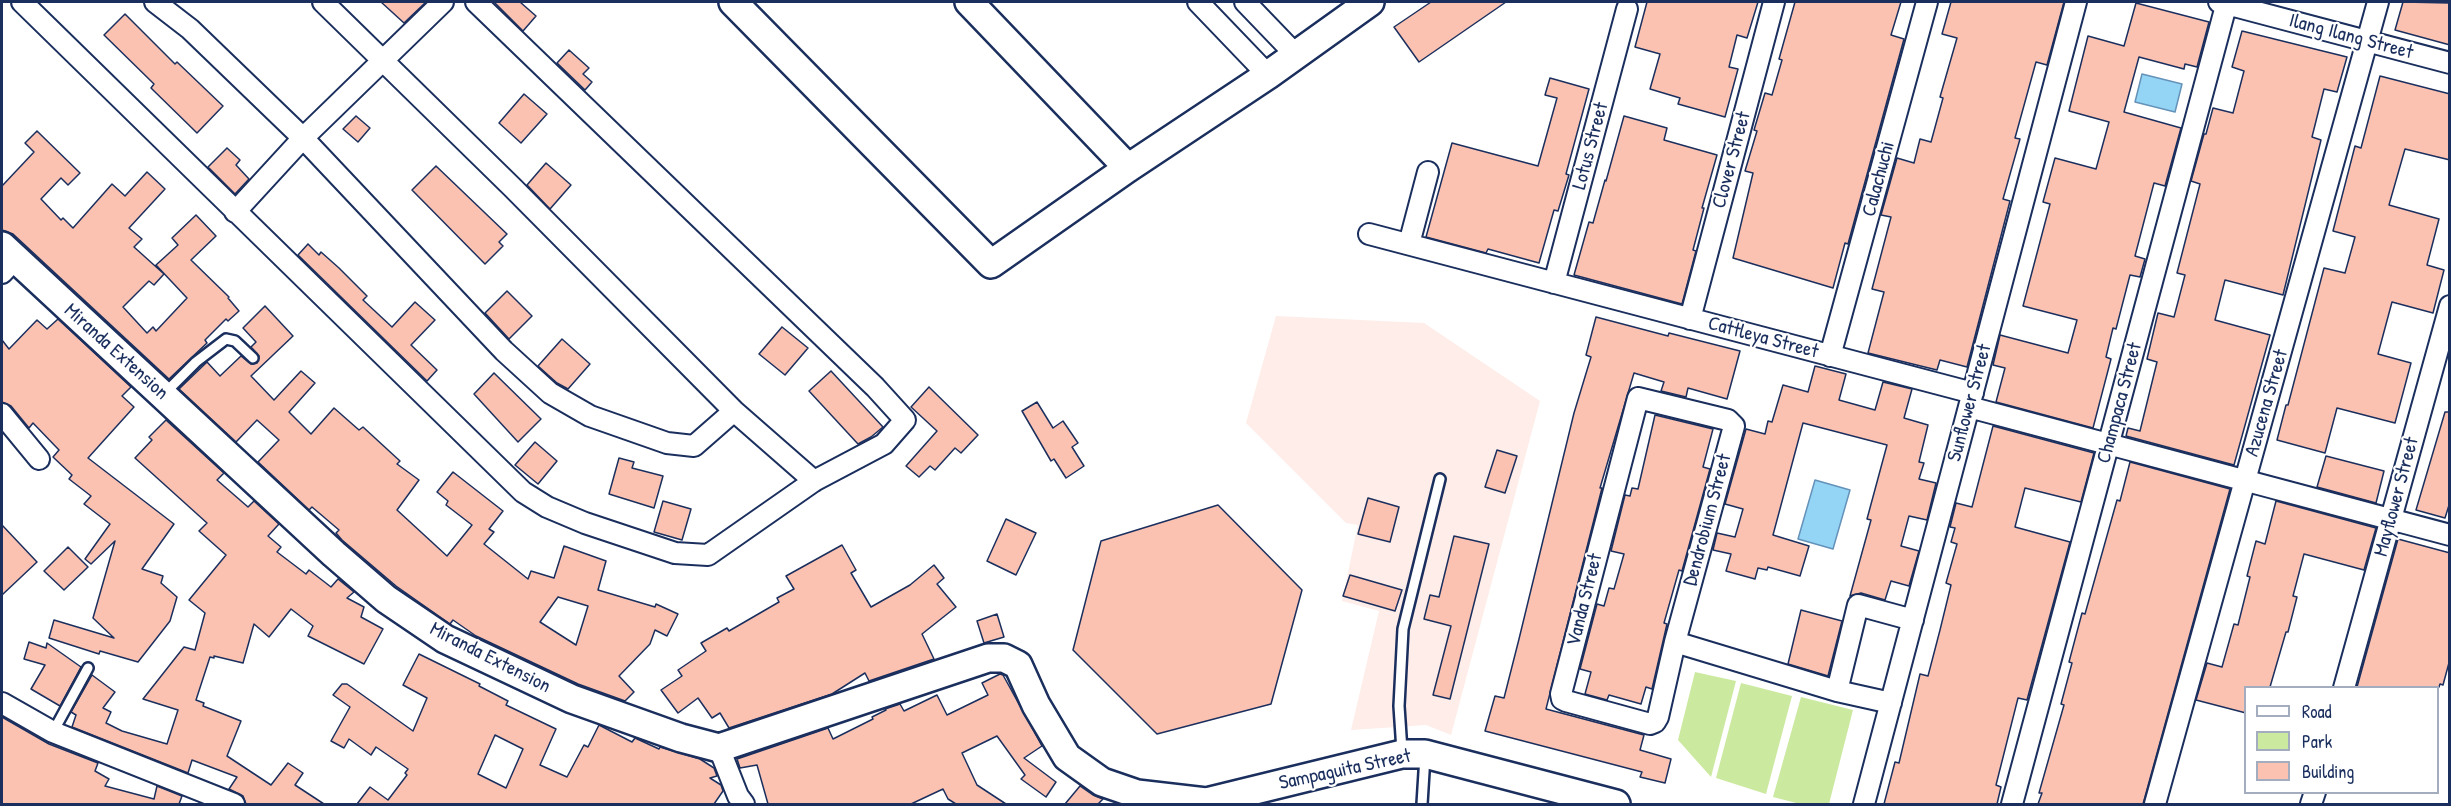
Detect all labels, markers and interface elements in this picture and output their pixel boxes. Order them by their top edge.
street label: Ilang Ilang Street [2286,9,2416,65]
street label: Lotus Street [1568,100,1614,192]
street label: Clover Street [1708,109,1756,211]
street label: Calachuchi [1857,139,1901,219]
street label: Miranda Extension [59,299,173,405]
street label: Cattleya Street [1705,312,1821,364]
street label: Champaca Street [2092,340,2148,466]
street label: Sunflower Street [1943,342,1997,464]
street label: Azucena Street [2240,347,2294,459]
street label: Mayflower Street [2370,435,2424,559]
street label: Dendrobium Street [1679,451,1737,589]
street label: Vanda Street [1562,551,1608,649]
street label: Miranda Extension [426,617,554,699]
legend [2244,686,2439,794]
text: Road [2302,699,2332,724]
text: Park [2302,729,2332,754]
street label: Sampaguita Street [1277,744,1413,796]
text: Building [2302,759,2354,784]

